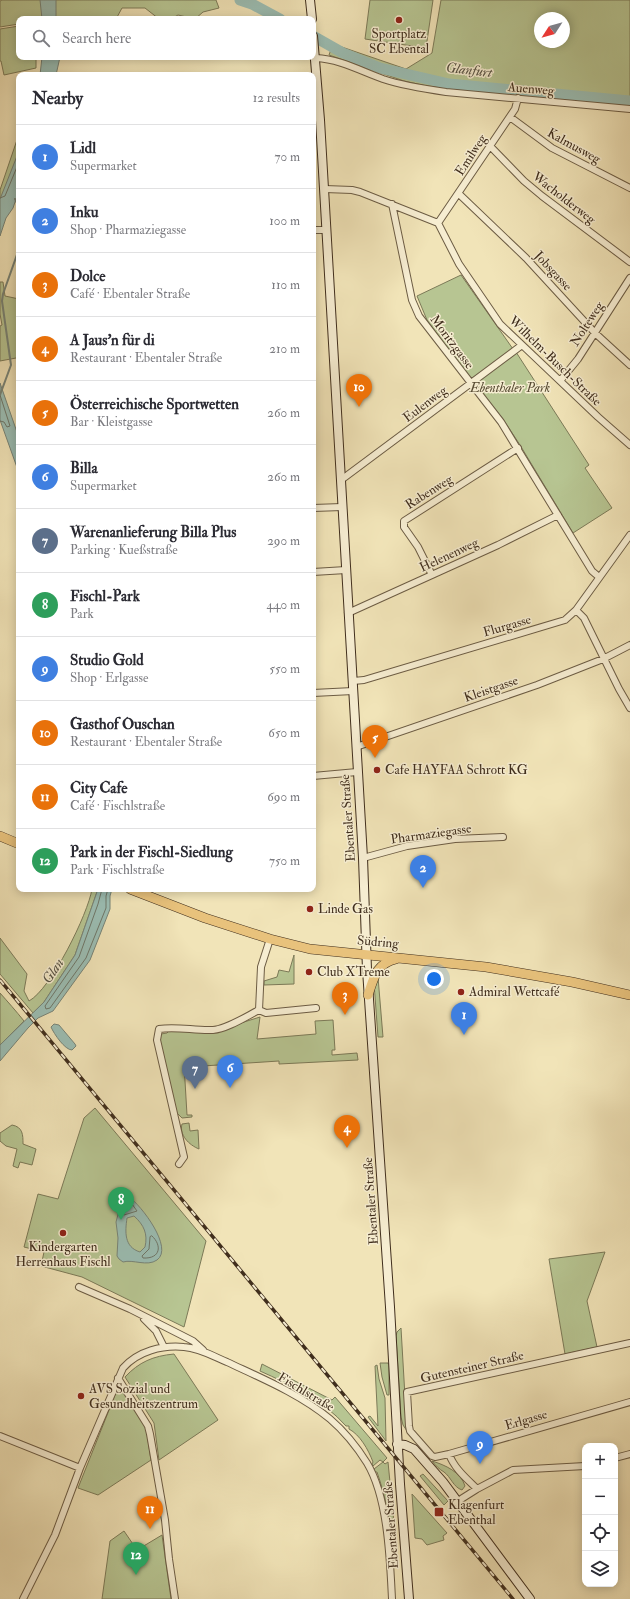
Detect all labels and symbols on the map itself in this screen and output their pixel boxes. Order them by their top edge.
north arrow [534,12,570,48]
marker: Sportplatz SC Ebental [394,15,404,25]
place label: Sportplatz SC Ebental [369,26,430,57]
water label: Glanfurt [445,59,494,81]
street label: Auenweg [506,79,556,99]
street label: Kalmusweg [544,125,604,168]
street label: Emilweg [452,131,491,179]
street label: Wacholderweg [529,168,599,228]
street label: Jobsgasse [530,247,576,294]
street label: Nolteweg [567,298,608,349]
street label: Moritzgasse [427,312,478,373]
street label: Wilhelm-Busch-Straße [505,312,605,410]
pin: 10 [346,374,372,407]
park label: Ebenthaler Park [469,380,550,396]
street label: Eulenweg [400,382,451,426]
street label: Rabenweg [402,471,456,513]
street label: Helenenweg [417,534,482,576]
street label: Flurgasse [481,611,533,640]
street label: Kleistgasse [462,672,521,706]
pin: 5 [362,725,388,758]
place label: Cafe HAYFAA Schrott KG [385,762,528,778]
marker: Cafe HAYFAA Schrott KG [372,765,382,775]
street label: Ebentaler Straße [337,773,359,862]
street label: Pharmaziegasse [390,820,473,848]
pin: 2 [410,855,436,888]
place label: Linde Gas [318,901,373,917]
marker: Linde Gas [305,904,315,914]
street label: Südring [357,932,400,952]
water label: Glan [39,955,68,987]
place label: Club XTreme [317,964,390,980]
marker: Club XTreme [304,967,314,977]
your location [424,969,444,989]
pin: 3 [332,982,358,1015]
place label: Admiral Wettcafé [468,984,560,1000]
marker: Admiral Wettcafé [456,987,466,997]
pin: 1 [451,1002,477,1035]
pin: 6 [217,1055,243,1088]
pin: 7 [182,1056,208,1089]
pin: 4 [334,1115,360,1148]
street label: Ebentaler Straße [360,1156,382,1245]
pin: 8 [108,1187,134,1220]
marker: Kindergarten Herrenhaus Fischl [58,1228,68,1238]
place label: Kindergarten Herrenhaus Fischl [15,1239,111,1270]
street label: Gutensteiner Straße [419,1347,526,1387]
street label: Fischlstraße [275,1369,337,1415]
place label: AVS Sozial und Gesundheitszentrum [88,1381,198,1412]
marker: AVS Sozial und Gesundheitszentrum [76,1391,86,1401]
street label: Erlgasse [503,1406,550,1434]
pin: 9 [467,1431,493,1464]
street label: Ebentaler Straße [380,1480,402,1569]
pin: 11 [137,1496,163,1529]
place label: Klagenfurt Ebenthal [448,1497,504,1528]
marker: Klagenfurt Ebenthal [433,1506,445,1518]
pin: 12 [123,1542,149,1575]

